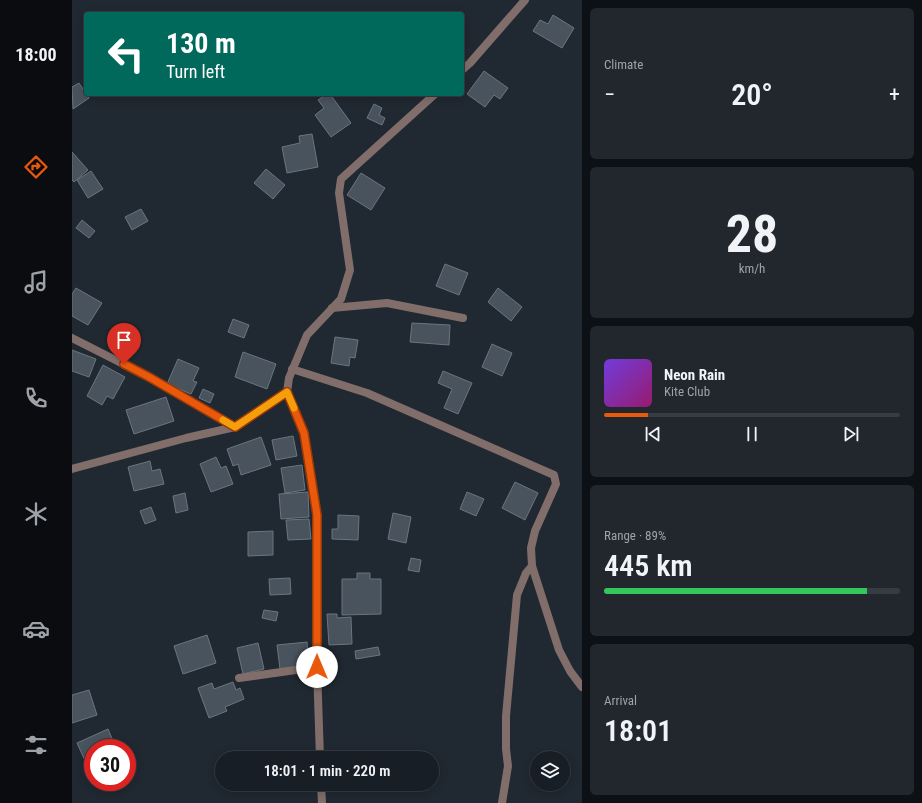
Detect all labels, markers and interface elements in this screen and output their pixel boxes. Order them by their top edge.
text: 130 m [166,27,236,60]
icon: left [100,28,152,80]
text: 18:00 [15,44,57,65]
text: Climate [604,57,643,72]
text: Turn left [166,61,225,82]
text: 20° [731,77,773,112]
text: − [604,82,615,107]
text: + [889,82,900,107]
icon: directions [22,153,50,181]
text: 28 [726,204,778,265]
text: km/h [739,261,765,276]
icon: music [22,268,50,296]
pin [107,323,141,364]
icon: arrive [113,329,135,351]
text: Neon Rain [664,366,725,384]
icon: phone [22,384,50,412]
text: Kite Club [664,384,710,399]
icon: previous [642,423,664,445]
icon: pause [741,423,763,445]
icon: next [840,423,862,445]
icon: climate [22,500,50,528]
text: Range · 89% [604,528,666,543]
text: 445 km [604,548,693,583]
icon: car [22,615,50,643]
position arrow [296,646,338,688]
text: Arrival [604,693,637,708]
text: 18:01 [604,713,672,748]
icon: filters [22,731,50,759]
speed limit sign: 30 [84,739,136,791]
map controls [530,751,570,791]
button: layers [530,751,570,791]
text: 18:01 · 1 min · 220 m [264,762,390,780]

